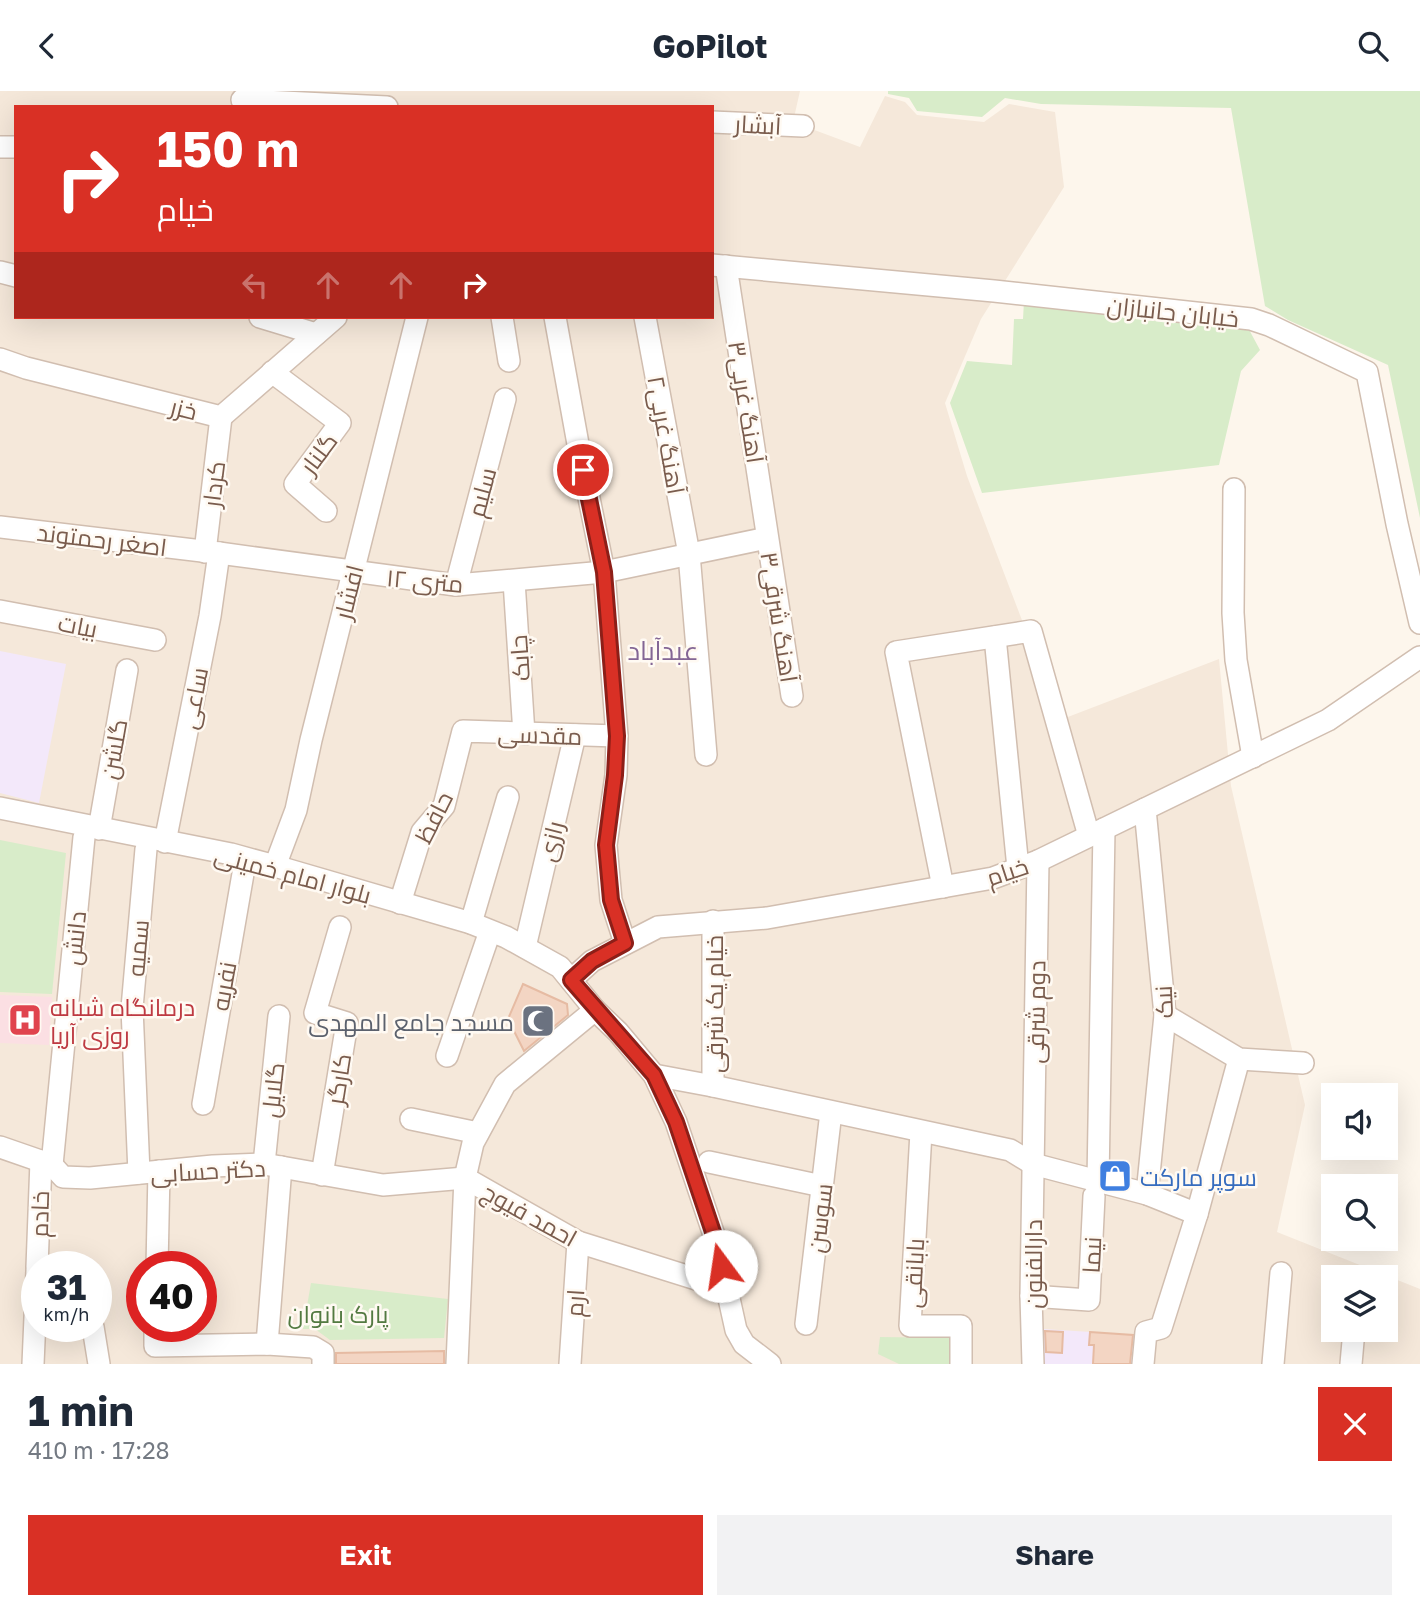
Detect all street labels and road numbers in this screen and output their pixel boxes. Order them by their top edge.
street label: آبشار [732,108,783,140]
street label: خیابان جانبازان [1105,290,1240,333]
street label: آهنگ غربی۳ [722,339,771,466]
street label: آهنگ غربی۲ [641,373,692,497]
street label: خزر [166,390,201,425]
street label: گلنار [292,427,343,481]
street label: کردار [196,459,230,511]
street label: سلیم [461,464,504,521]
street label: اصغر رحمتوند [35,517,169,561]
street label: آهنگ شرقی۳ [754,549,805,685]
street label: افشار [327,562,369,624]
street label: ۱۲ متری [385,562,465,599]
street label: بیات [56,607,100,643]
street label: چابک [503,634,538,682]
street label: ساعی [173,665,214,732]
street label: گلشن [93,717,134,782]
street label: مقدسی [497,718,583,751]
street label: حافظ [408,786,458,848]
street label: رازی [531,818,570,864]
street label: بلوار امام خمینی [211,839,375,912]
street label: خیام [982,851,1033,894]
street label: دانش [57,909,92,967]
street label: سمیه [120,918,154,978]
street label: خیام یک شرقی [699,935,731,1073]
street label: نفریه [204,959,242,1013]
street label: دوم شرقی [1020,960,1053,1064]
street label: نیک [1148,985,1178,1019]
street label: کارگر [319,1051,356,1109]
street label: گلایل [255,1061,290,1119]
street label: دکتر حسابی [150,1152,266,1189]
street label: احمد فیوج [476,1176,583,1255]
street label: سوسن [800,1182,839,1255]
street label: خادم [24,1190,57,1238]
street label: دارالفنون [1018,1219,1048,1309]
street label: نیما [1076,1236,1106,1274]
street label: بابانقی [897,1237,930,1309]
street label: ارم [559,1288,592,1318]

